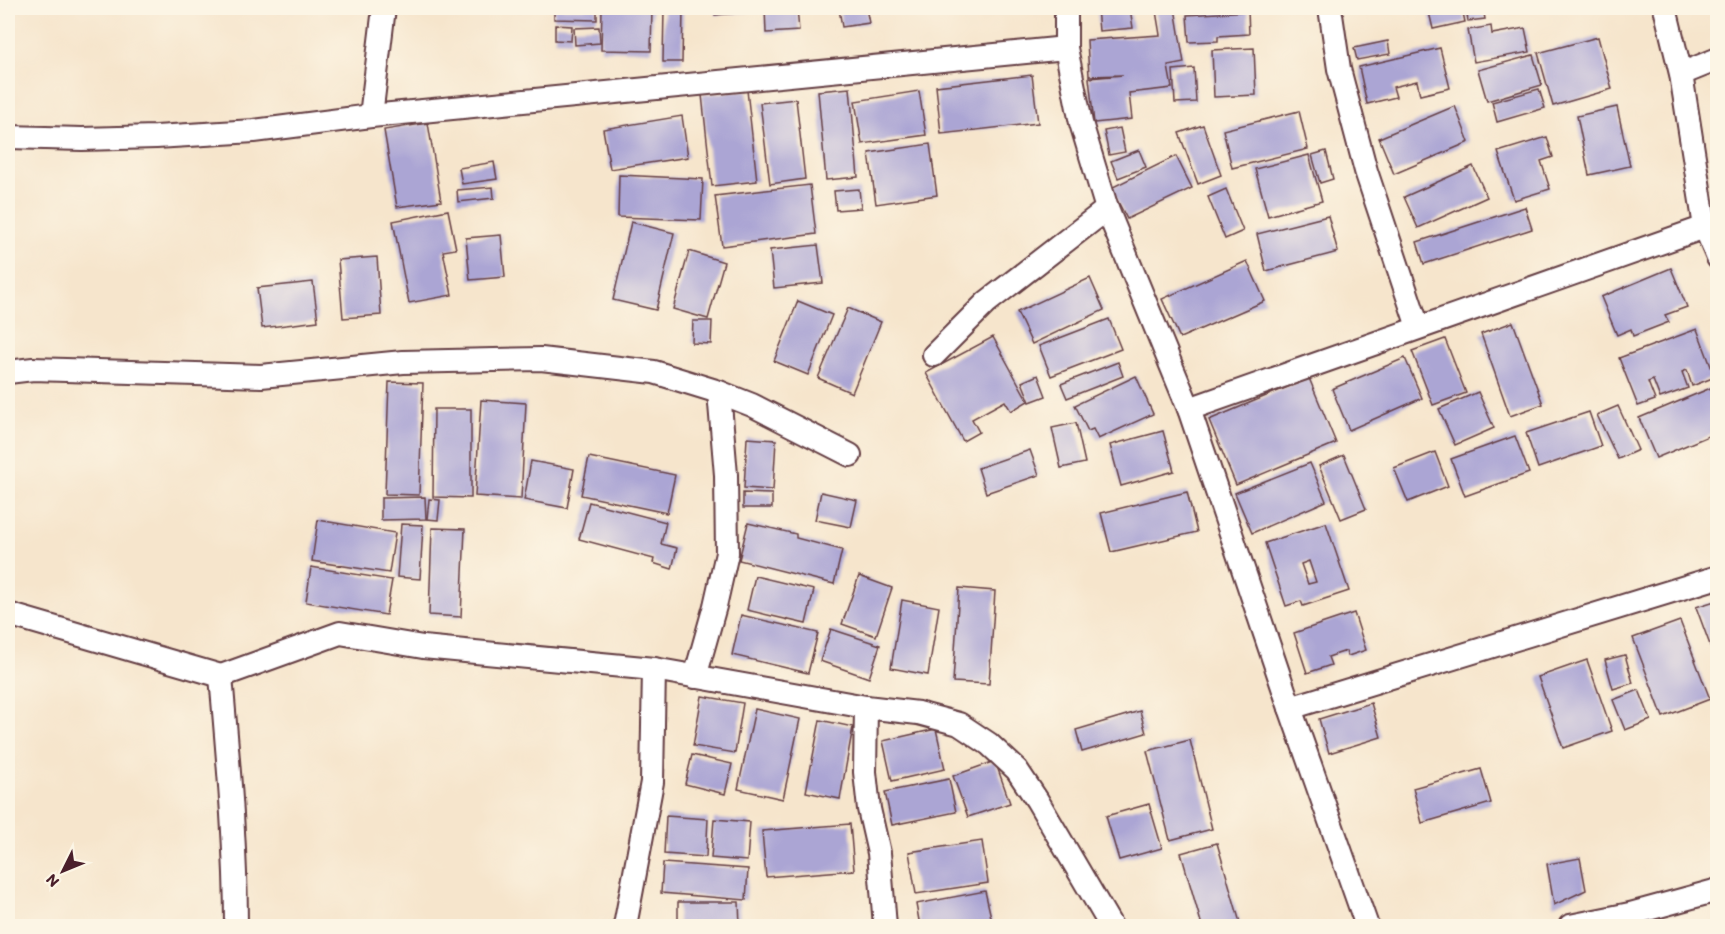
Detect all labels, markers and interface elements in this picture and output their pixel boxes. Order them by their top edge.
north arrow [33,841,93,901]
text: N [42,870,63,891]

